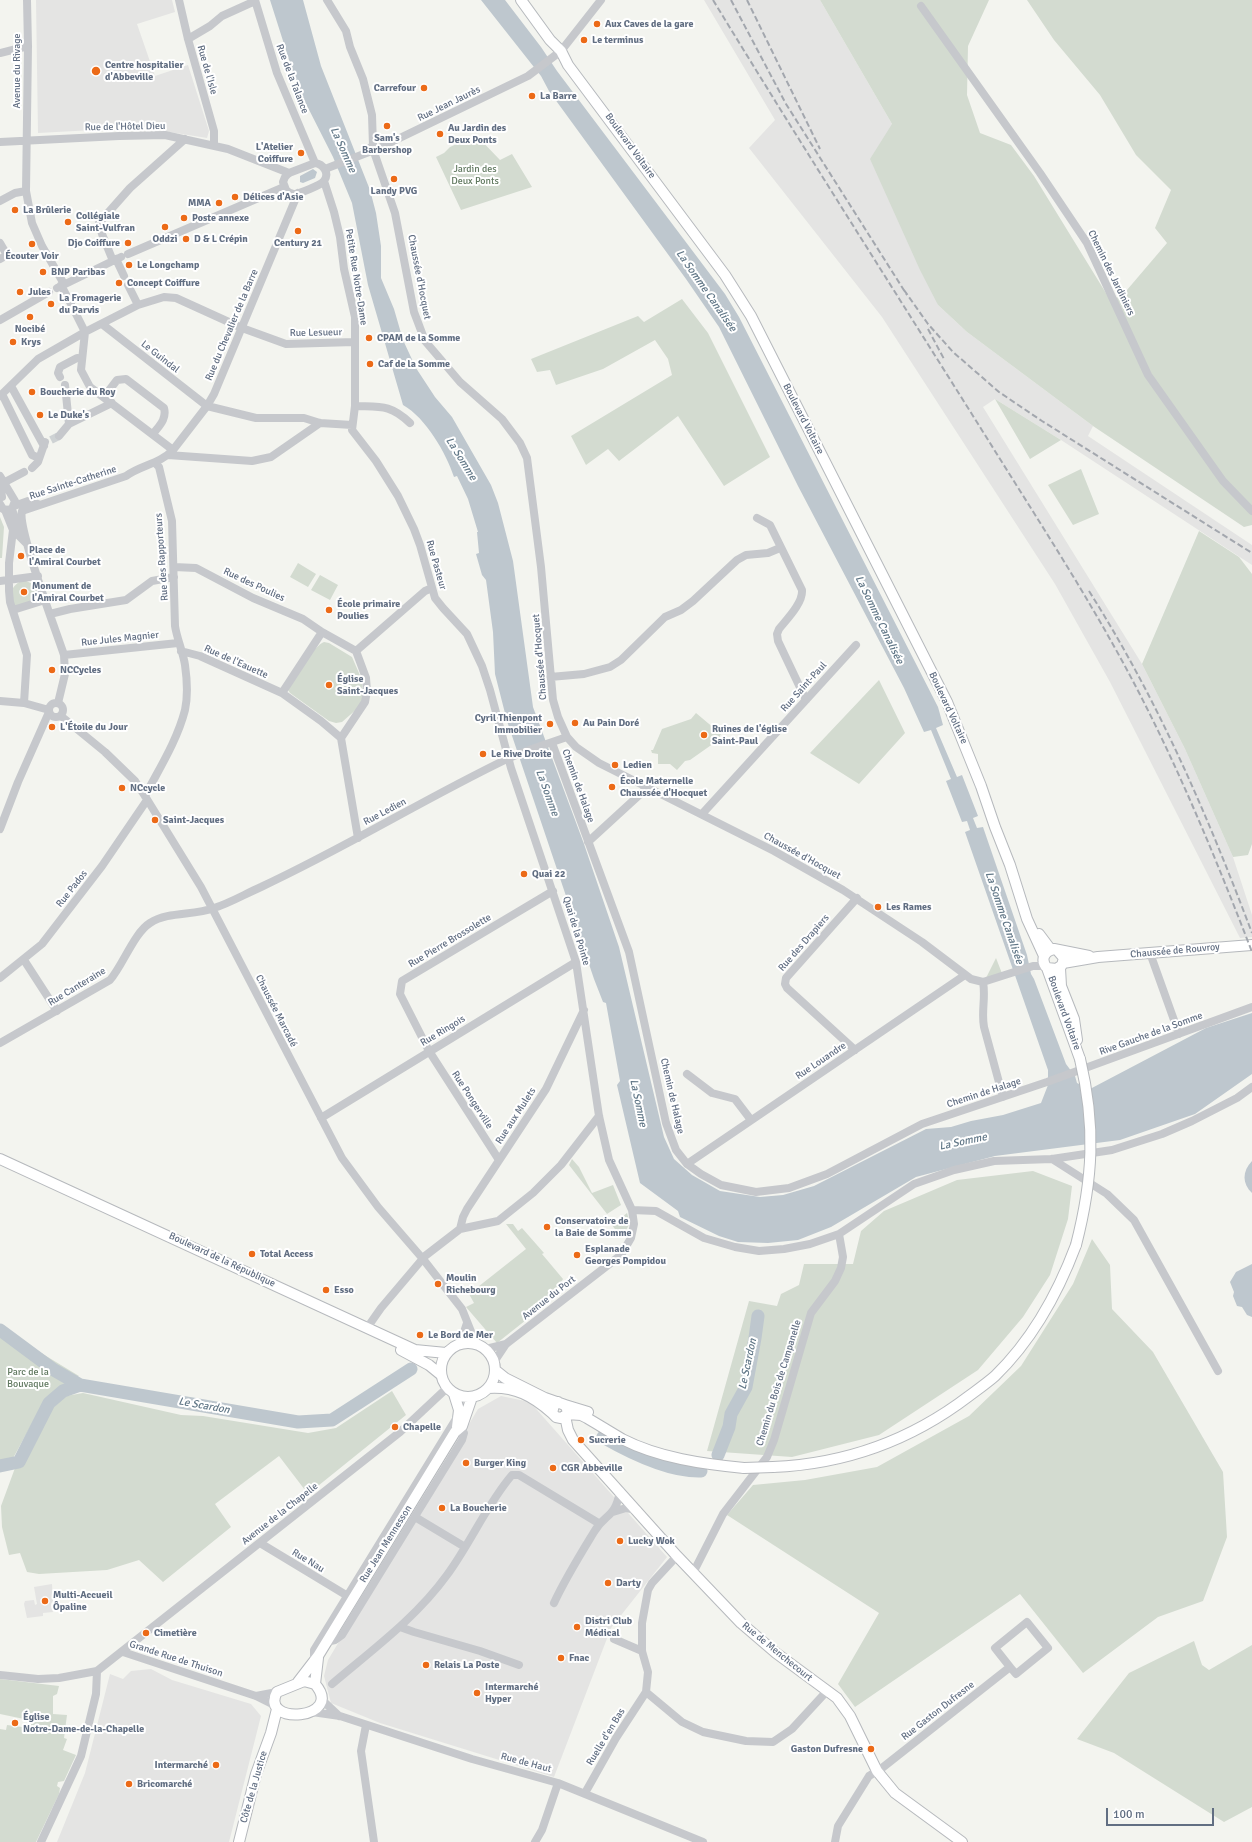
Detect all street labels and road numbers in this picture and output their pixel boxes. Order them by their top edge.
street label: Avenue du Rivage [11,34,23,108]
street label: Rue de la Talance [273,43,311,115]
street label: Rue de l'Isle [194,44,220,96]
street label: Rue Jean Jaurès [416,84,482,124]
street label: Boulevard Voltaire [602,111,658,181]
street label: Rue de l'Hôtel Dieu [85,120,165,134]
street label: Petite Rue Notre-Dame [342,228,370,326]
street label: Chemin des Jardiniers [1085,228,1137,318]
street label: Chaussée d'Hocquet [405,234,433,320]
street label: Rue du Chevalier de la Barre [203,267,261,383]
street label: Rue Lesueur [290,327,342,339]
street label: Le Guindal [138,338,182,376]
street label: Boulevard Voltaire [780,381,826,457]
street label: Rue Sainte-Catherine [28,463,118,503]
street label: Rue des Rapporteurs [153,513,171,601]
street label: Rue Pasteur [423,539,449,591]
street label: Rue des Poulies [221,566,287,604]
street label: Chaussée d'Hocquet [530,614,550,700]
street label: Rue Jules Magnier [81,629,159,649]
street label: Rue de l'Eauette [202,643,270,681]
street label: Rue Saint-Paul [778,660,830,714]
street label: Boulevard Voltaire [926,670,970,746]
street label: Chemin de Halage [559,748,597,824]
street label: Rue Ledien [362,796,408,828]
street label: Chaussée d'Hocquet [761,830,843,882]
street label: Rue Pados [54,868,90,910]
street label: Quai de la Pointe [560,895,592,967]
street label: Rue Pierre Brossolette [406,912,494,970]
street label: Rue des Drapiers [776,912,832,974]
street label: Chaussée de Rouvroy [1130,941,1220,961]
street label: Rue Canteraine [46,965,108,1009]
street label: Chaussée Marcadé [253,973,299,1049]
street label: Boulevard Voltaire [1045,974,1083,1052]
street label: Rive Gauche de la Somme [1098,1010,1204,1058]
street label: Rue Ringois [418,1013,468,1049]
street label: Rue Louandre [793,1040,849,1082]
street label: Chemin de Halage [657,1057,687,1135]
street label: Rue Pongerville [449,1069,495,1131]
street label: Chemin de Halage [945,1075,1023,1111]
street label: Rue aux Mulets [493,1085,539,1147]
street label: Boulevard de la République [167,1230,277,1290]
street label: Avenue du Port [520,1273,578,1323]
street label: Chemin du Bois de Campanelle [754,1318,804,1448]
street label: Avenue de la Chapelle [239,1480,321,1548]
street label: Rue Jean Mennesson [357,1503,415,1585]
street label: Rue Nau [290,1547,326,1575]
street label: Rue de Menchecourt [739,1620,815,1684]
street label: Grande Rue de Thuison [128,1638,224,1680]
street label: Rue Gaston Dufresne [899,1679,977,1743]
street label: Ruelle d'en Bas [584,1706,628,1768]
street label: Côte de la Justice [238,1749,270,1825]
street label: Rue de Haut [499,1751,553,1775]

